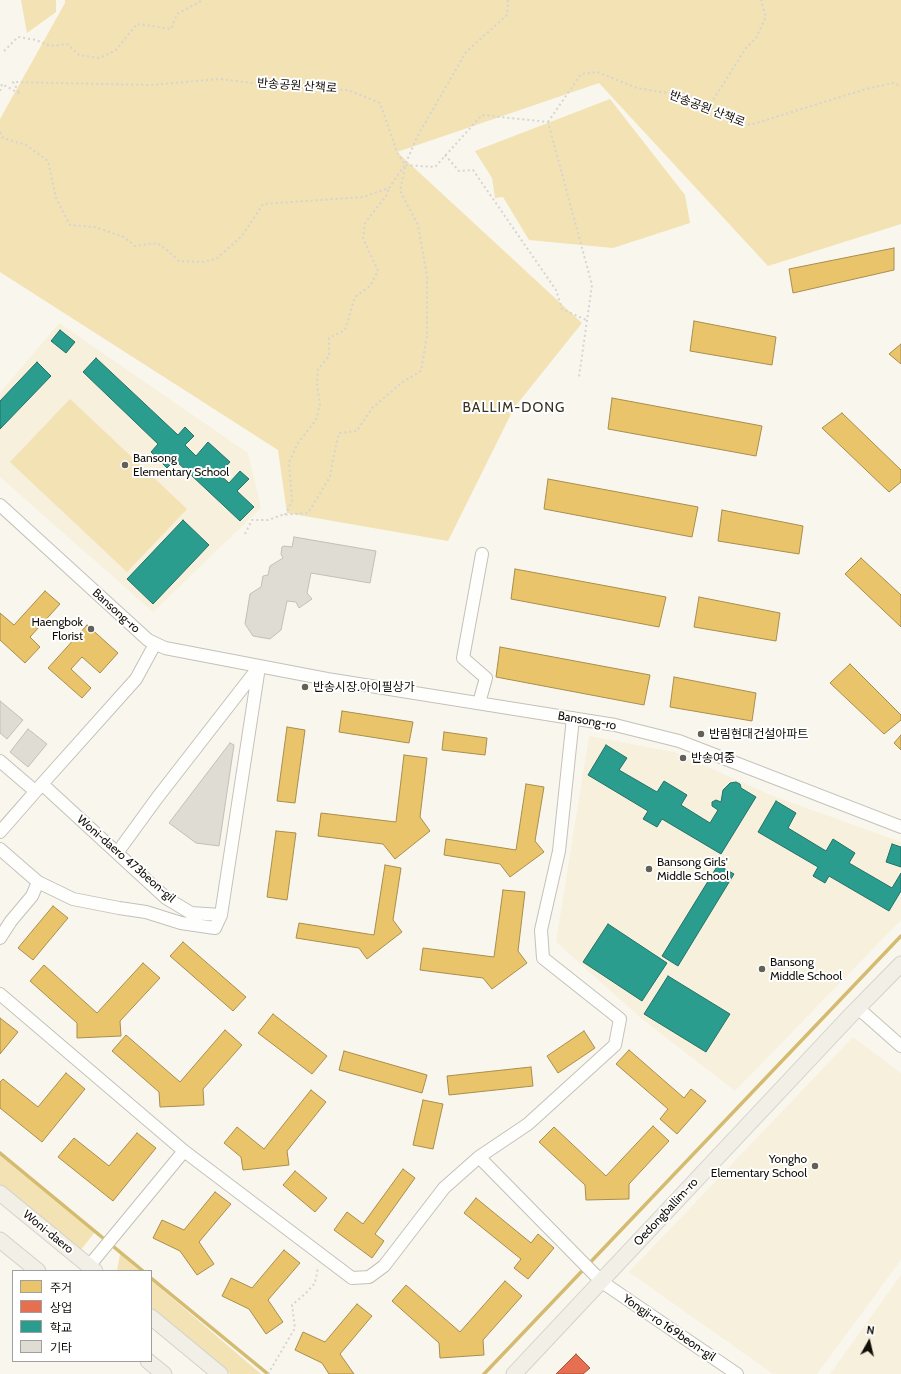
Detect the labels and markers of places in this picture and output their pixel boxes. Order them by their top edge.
place label: Bansong Elementary School [133,451,229,479]
marker: Bansong Elementary School [120,460,130,470]
place label: Haengbok Florist [31,615,83,643]
marker: Haengbok Florist [86,624,96,634]
place label: 반송시장.아이필상가 [313,680,415,694]
marker: 반송시장.아이필상가 [300,682,310,692]
place label: 반림현대건설아파트 [709,727,808,741]
marker: 반림현대건설아파트 [696,729,706,739]
place label: 반송여중 [691,751,735,765]
marker: 반송여중 [678,753,688,763]
place label: Bansong Girls' Middle School [657,855,729,883]
marker: Bansong Girls' Middle School [644,864,654,874]
place label: Bansong Middle School [770,955,842,983]
marker: Bansong Middle School [757,964,767,974]
place label: Yongho Elementary School [711,1152,807,1180]
marker: Yongho Elementary School [810,1161,820,1171]

